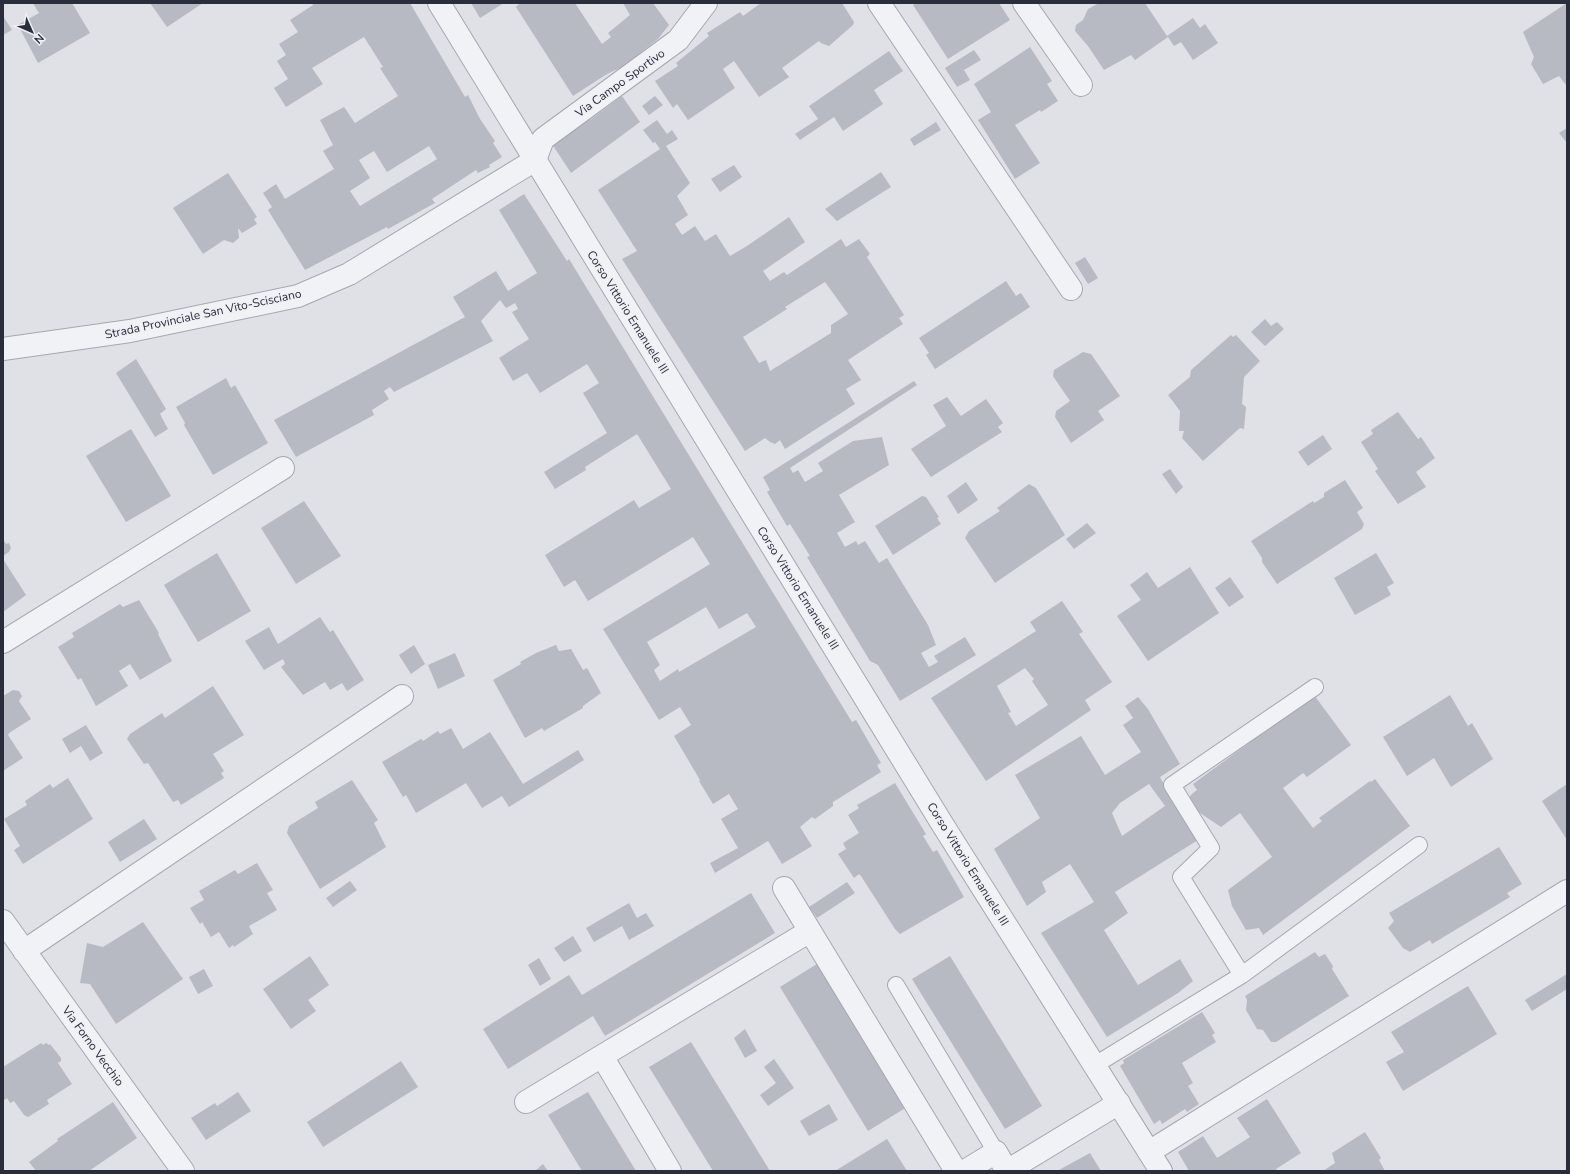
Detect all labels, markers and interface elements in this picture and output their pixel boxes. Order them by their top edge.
north arrow [12,12,52,52]
text: N [31,31,47,47]
street label: Via Campo Sportivo [571,45,668,122]
street label: Corso Vittorio Emanuele III [583,247,673,377]
street label: Strada Provinciale San Vito-Scisciano [103,285,303,343]
street label: Corso Vittorio Emanuele III [753,523,843,653]
street label: Corso Vittorio Emanuele III [923,799,1013,929]
street label: Via Forno Vecchio [58,1002,128,1090]

